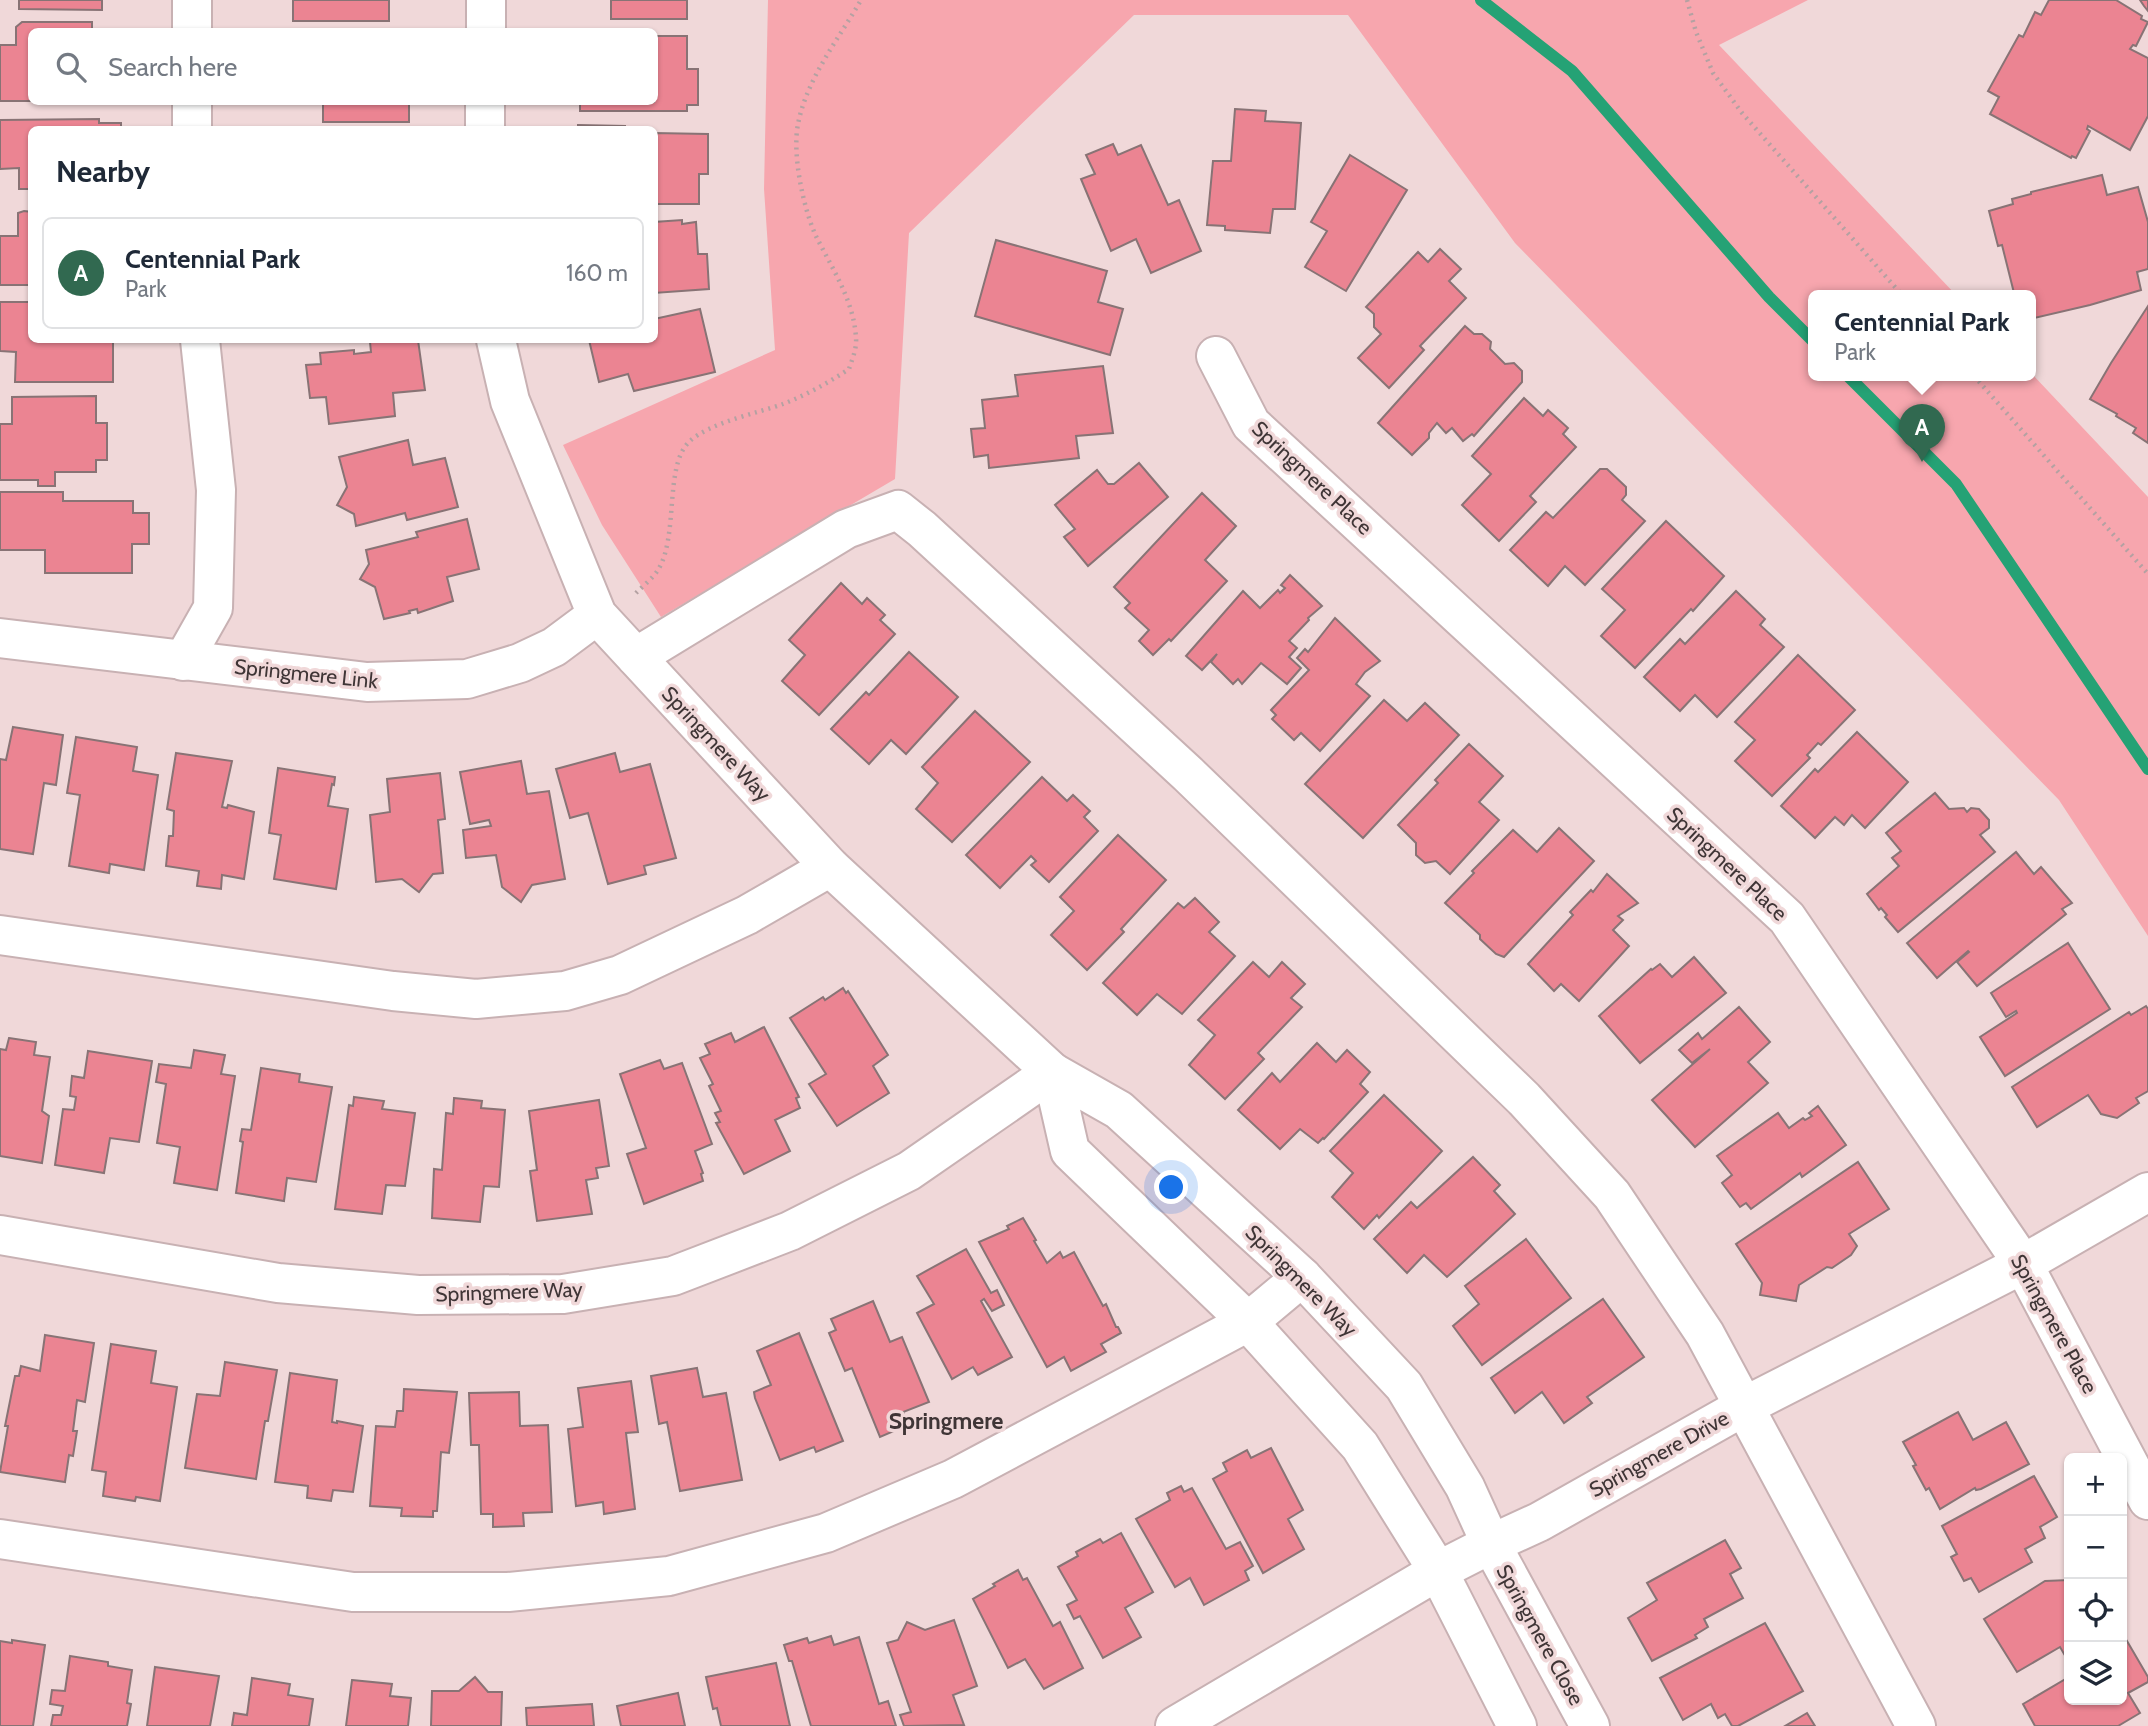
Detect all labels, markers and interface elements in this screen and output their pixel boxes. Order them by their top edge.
search box [28,28,658,105]
icon: search [52,48,90,86]
text: Search here [108,51,237,83]
text: Nearby [56,153,150,190]
text: Centennial Park [125,243,300,275]
text: A [74,259,88,287]
text: 160 m [566,259,628,287]
text: Park [125,275,166,303]
popup [1808,290,2036,381]
text: Centennial Park [1834,306,2010,338]
text: Park [1834,338,1876,366]
pin: A [1899,404,1945,462]
street label: Springmere Place [1247,416,1378,540]
street label: Springmere Link [233,654,380,694]
street label: Springmere Way [657,681,776,806]
street label: Springmere Place [1662,802,1793,926]
your location [1154,1170,1188,1204]
street label: Springmere Way [1240,1220,1363,1342]
street label: Springmere Place [2006,1250,2103,1398]
street label: Springmere Way [435,1276,583,1307]
street label: Springmere Drive [1585,1405,1733,1502]
district label: Springmere [889,1407,1004,1435]
map controls [2064,1453,2127,1705]
button: + [2064,1453,2127,1516]
button: − [2064,1516,2127,1579]
street label: Springmere Close [1491,1560,1590,1710]
button: locate [2064,1579,2127,1642]
button: layers [2064,1642,2127,1705]

